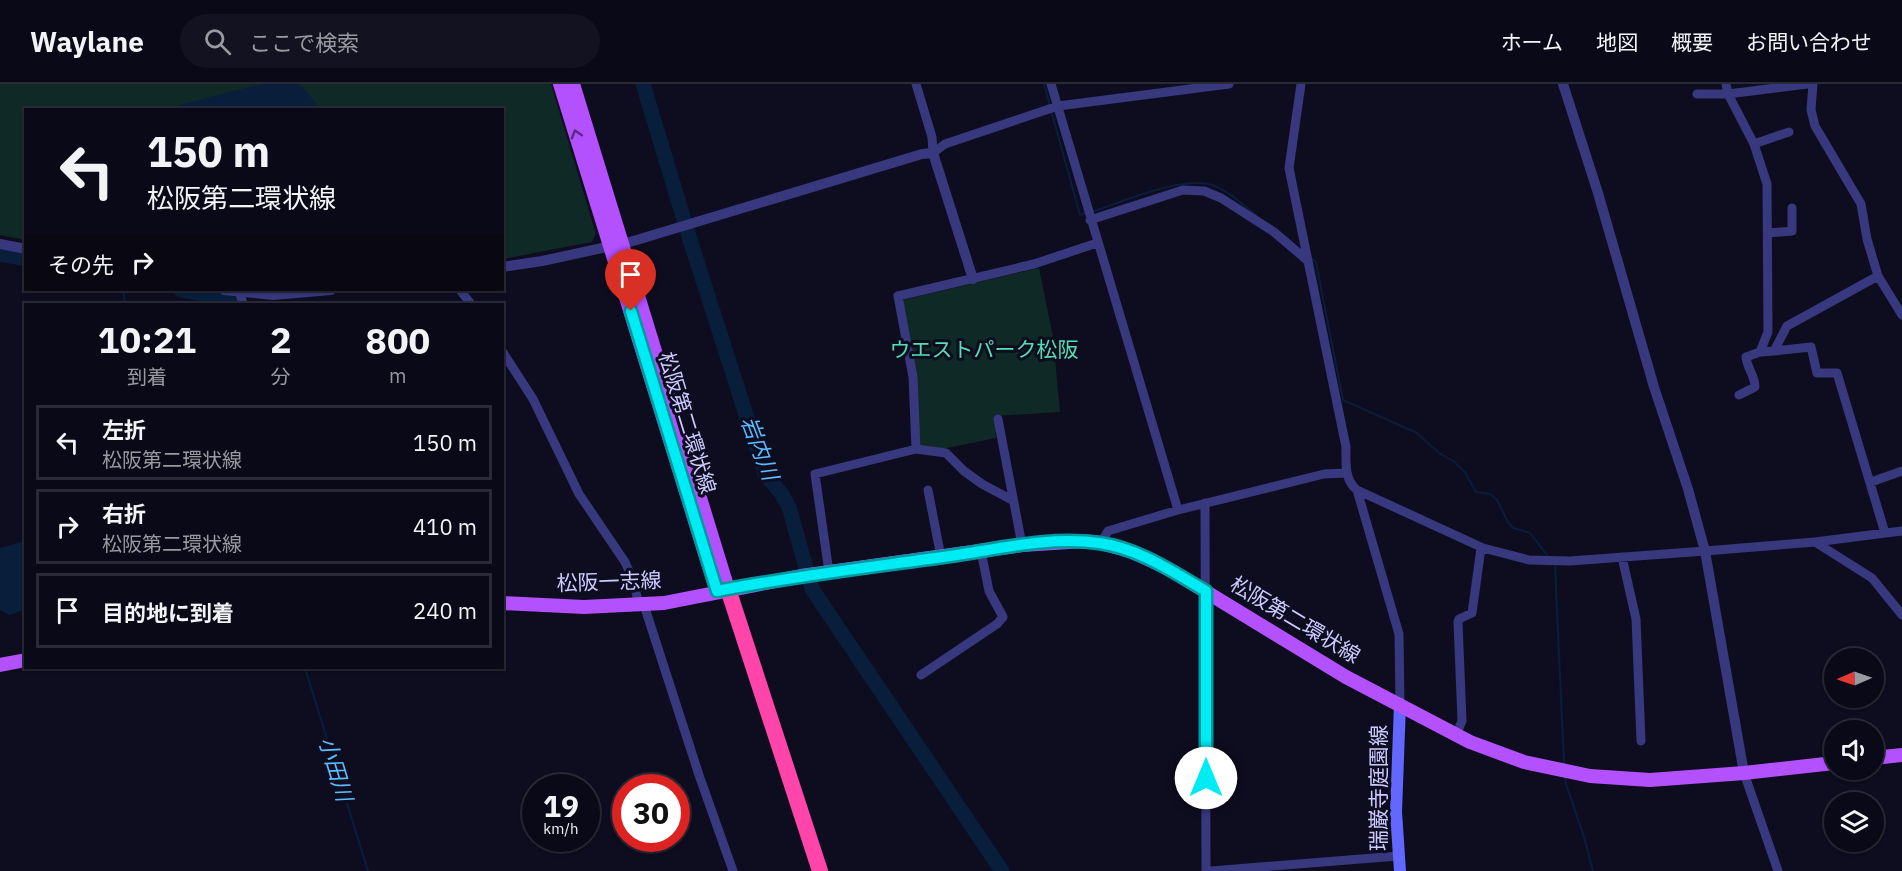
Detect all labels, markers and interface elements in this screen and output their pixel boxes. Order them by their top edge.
search box [180,14,600,68]
text: Waylane [30,23,144,60]
icon: search [201,25,234,58]
text: ここで検索 [249,28,359,57]
text: ホーム [1501,28,1563,56]
text: 地図 [1596,28,1638,56]
text: 概要 [1671,28,1713,56]
text: お問い合わせ [1746,28,1872,56]
text: 150 m [147,124,270,179]
one-way arrow [571,129,583,140]
icon: left [48,132,126,210]
text: 松阪第二環状線 [147,180,336,215]
icon: right [126,246,159,279]
pin [605,249,656,311]
text: その先 [48,250,114,279]
icon: arrive [614,258,647,291]
text: 10:21 [98,316,196,363]
text: 2 [270,316,292,363]
text: 800 [365,317,430,364]
park label: ウエストパーク松阪 [890,335,1079,363]
street label: 松阪第二環状線 [653,348,723,497]
text: m [389,362,406,389]
text: 到着 [127,363,167,390]
text: 分 [271,363,291,390]
water label: 岩内川 [735,412,787,486]
text: 左折 [102,415,146,444]
icon: left [51,426,84,459]
text: 150 m [413,428,477,457]
text: 松阪第二環状線 [102,446,242,473]
text: 右折 [102,499,146,528]
icon: right [51,510,84,543]
text: 410 m [413,512,477,541]
text: 松阪第二環状線 [102,530,242,557]
street label: 松阪一志線 [556,565,662,597]
street label: 松阪第二環状線 [1225,569,1366,669]
icon: arrive [51,594,84,627]
text: 240 m [413,596,477,625]
text: 目的地に到着 [102,598,234,627]
north arrow [1824,648,1884,708]
map controls [1824,648,1884,852]
button: sound [1824,720,1884,780]
street label: 瑞巌寺庭園線 [1364,725,1392,851]
water label: 小田川 [313,733,361,807]
position arrow [1174,746,1238,810]
speed limit sign: 30 [612,774,690,852]
text: 19 [543,786,579,825]
button: layers [1824,792,1884,852]
text: km/h [543,819,579,838]

